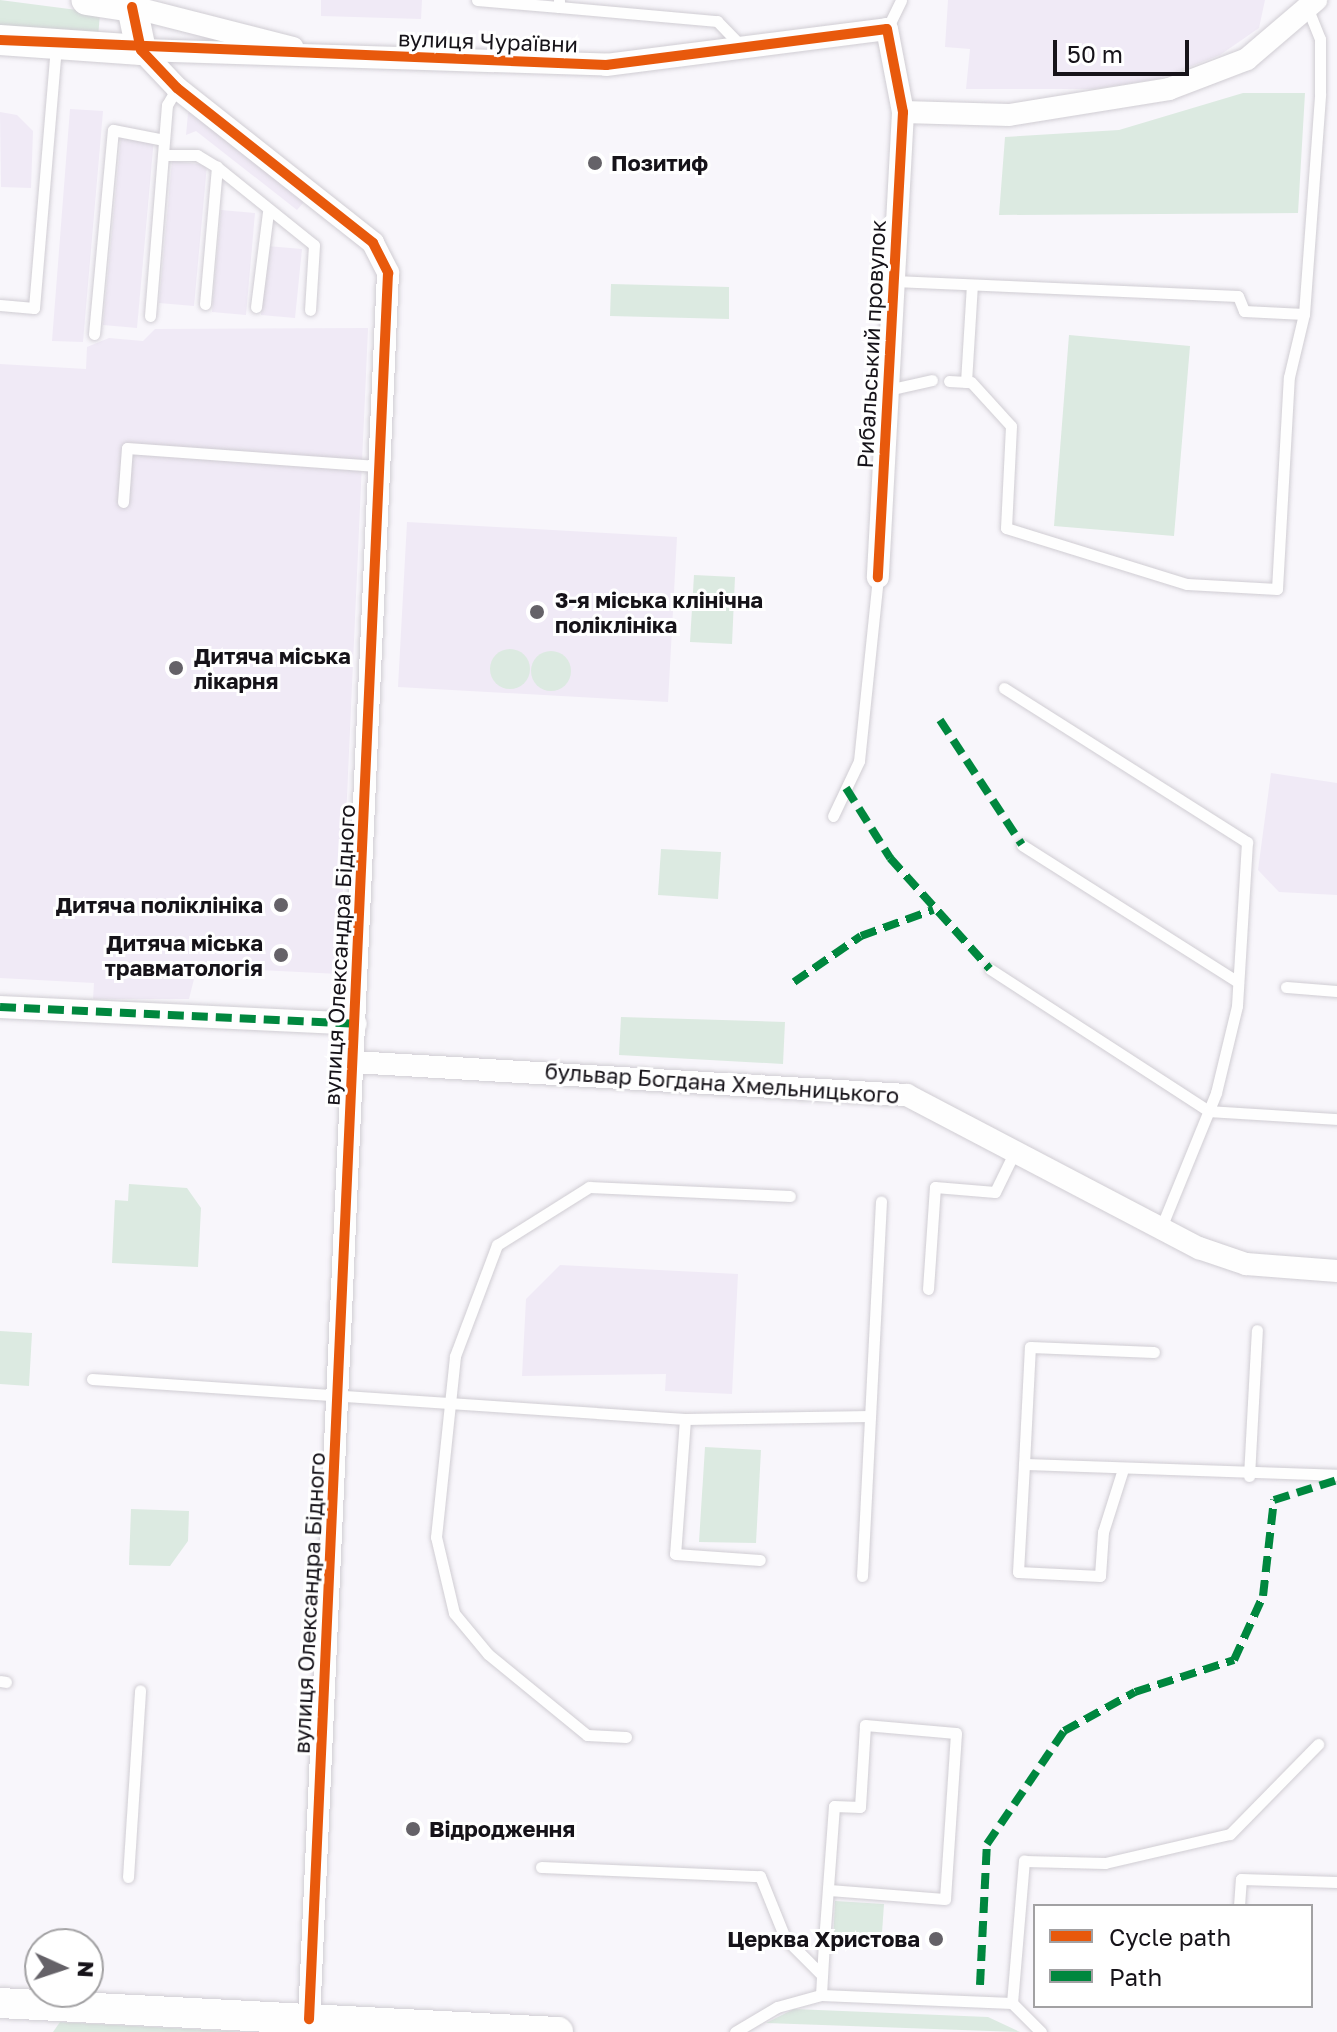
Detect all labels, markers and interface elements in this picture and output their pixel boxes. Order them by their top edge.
scale bar [1057,24,1193,74]
street label: вулиця Чураївни [397,25,579,57]
text: 50 m [1067,39,1123,68]
place label: Позитиф [611,150,708,176]
marker: Позитиф [586,154,604,172]
street label: Рибальський провулок [851,219,891,469]
place label: 3-я міська клінічна поліклініка [555,586,763,638]
marker: 3-я міська клінічна поліклініка [526,601,548,623]
place label: Дитяча міська лікарня [194,642,351,694]
marker: Дитяча міська лікарня [165,657,187,679]
street label: вулиця Олександра Бідного [318,804,360,1106]
place label: Дитяча поліклініка [56,892,263,918]
marker: Дитяча поліклініка [270,894,292,916]
place label: Дитяча міська травматологія [105,929,263,980]
marker: Дитяча міська травматологія [270,944,292,966]
street label: бульвар Богдана Хмельницького [544,1057,900,1109]
street label: вулиця Олександра Бідного [288,1452,330,1754]
place label: Відродження [429,1816,575,1842]
marker: Відродження [404,1820,422,1838]
legend [1033,1904,1313,2008]
text: Cycle path [1109,1922,1231,1951]
place label: Церква Христова [727,1926,920,1952]
north arrow [24,1928,104,2008]
marker: Церква Христова [927,1930,945,1948]
text: N [73,1960,100,1978]
text: Path [1109,1962,1162,1991]

